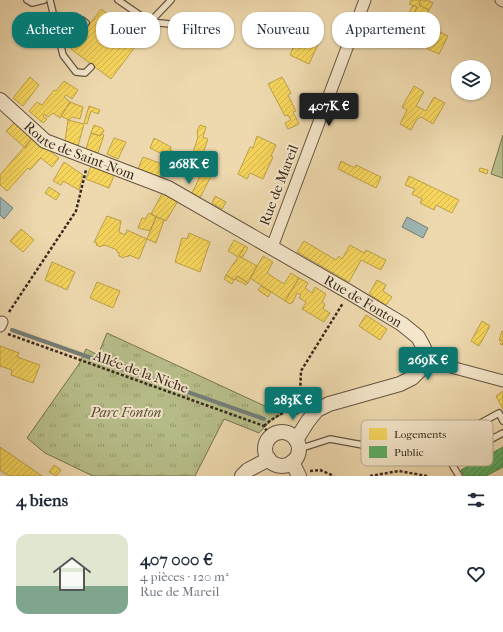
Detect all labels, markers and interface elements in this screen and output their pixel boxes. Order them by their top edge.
chip: Acheter [12,12,88,48]
chip: Louer [96,12,160,48]
chip: Filtres [168,12,234,48]
chip: Nouveau [242,12,324,48]
chip: Appartement [332,12,440,48]
map controls [451,60,491,100]
button: layers [451,60,491,100]
pin: 407K € [296,93,362,127]
text: 407K € [308,98,350,113]
street label: Route de Saint-Nom [21,118,138,183]
street label: Rue de Mareil [256,142,302,228]
pin: 268K € [156,151,222,185]
text: 268K € [169,156,209,171]
street label: Rue de Fonton [321,271,405,331]
street label: Allée de la Niche [90,347,191,397]
pin: 269K € [395,347,461,381]
text: 269K € [408,352,448,367]
pin: 283K € [260,387,326,421]
text: 283K € [274,392,312,407]
park label: Parc Fonton [90,404,162,421]
legend [361,420,493,466]
text: Logements [394,428,446,441]
text: Public [394,446,424,459]
icon: filters [465,489,487,511]
text: 4 biens [16,490,68,510]
text: 407 000 € [140,549,213,569]
icon: home [48,550,96,598]
icon: heart [465,563,487,585]
text: 4 pièces · 120 m² [140,569,229,584]
text: Rue de Mareil [140,584,219,599]

